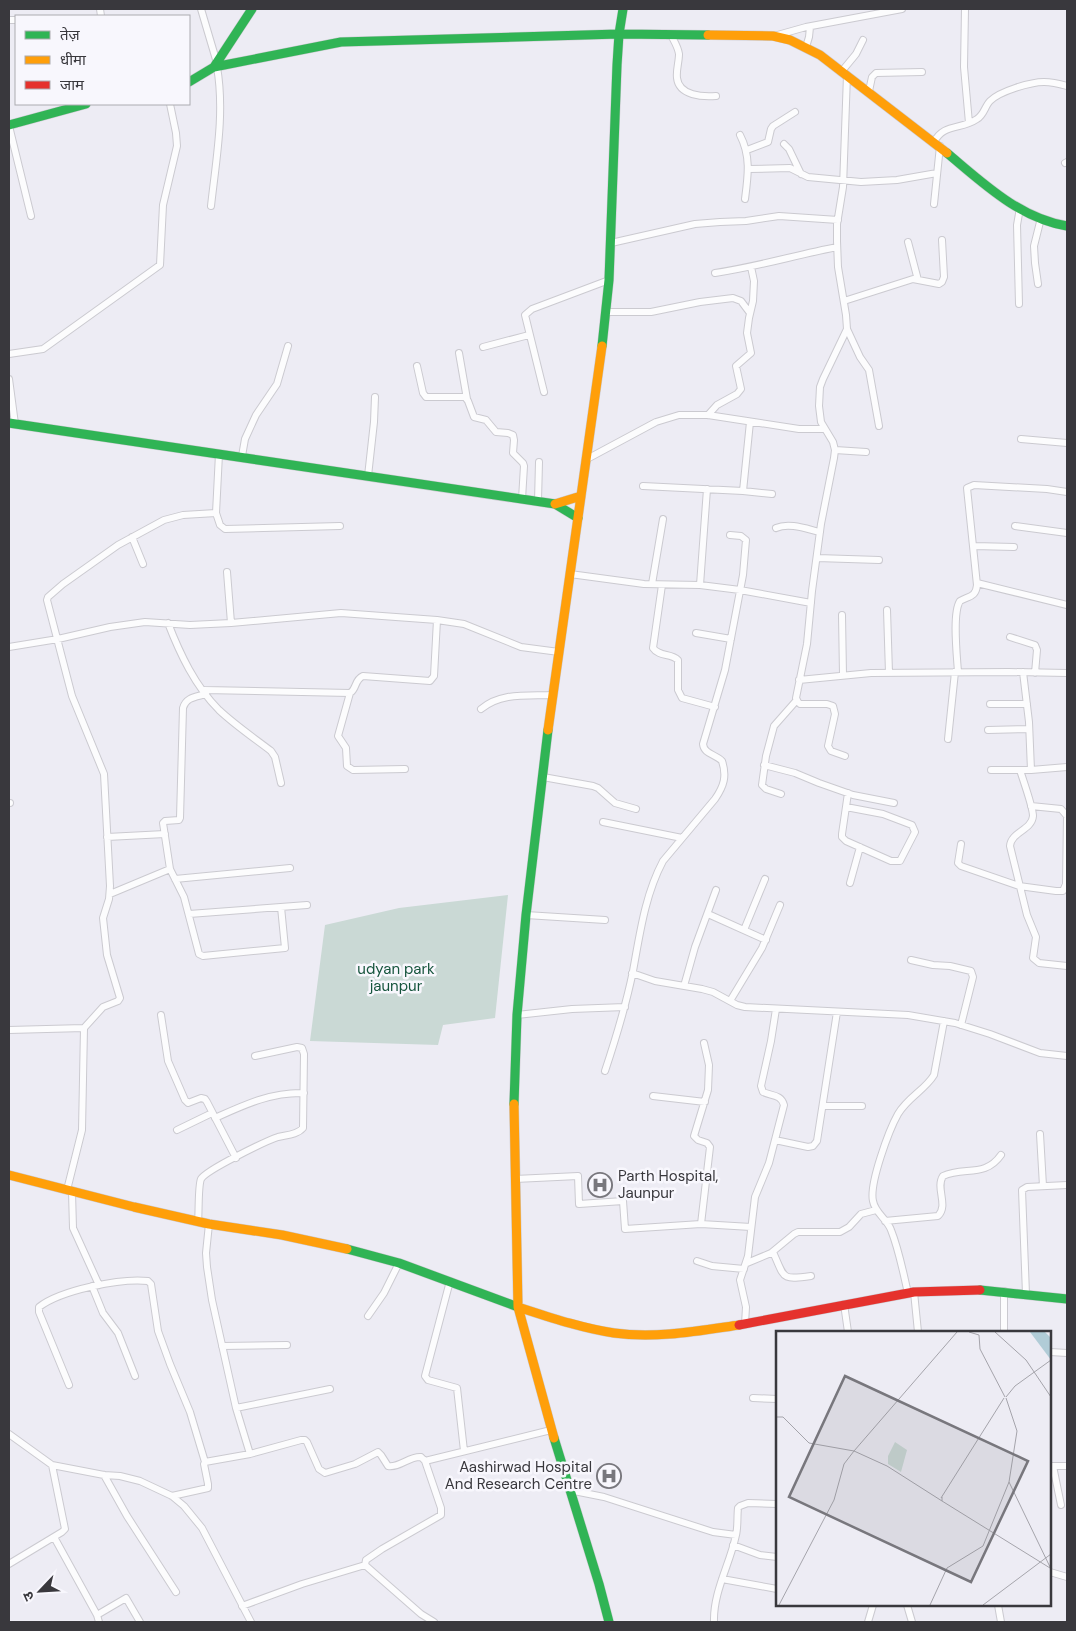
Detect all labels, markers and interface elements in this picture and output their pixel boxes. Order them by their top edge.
legend [15,15,190,105]
text: तेज़ [60,25,81,45]
text: धीमा [60,50,87,70]
text: जाम [60,75,85,95]
park label: udyan park jaunpur [357,959,435,996]
place label: Parth Hospital, Jaunpur [618,1166,719,1203]
hospital icon: Parth Hospital, Jaunpur [587,1172,613,1198]
inset map [776,1331,1051,1606]
place label: Aashirwad Hospital And Research Centre [445,1457,592,1494]
hospital icon: Aashirwad Hospital And Research Centre [596,1463,622,1489]
north arrow [15,1566,65,1616]
text: उ [18,1588,38,1604]

